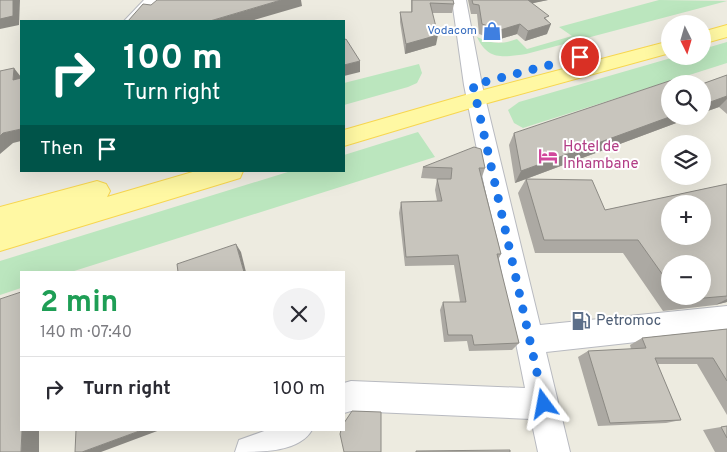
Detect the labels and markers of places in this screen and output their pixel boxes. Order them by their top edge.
shop icon: Vodacom [481,20,503,42]
place label: Vodacom [427,23,477,39]
pin [559,36,601,78]
place label: Hotel de Inhambane [563,138,638,174]
hotel icon: Hotel de Inhambane [537,145,559,167]
fuel station icon: Petromoc [570,310,592,332]
place label: Petromoc [596,312,661,331]

